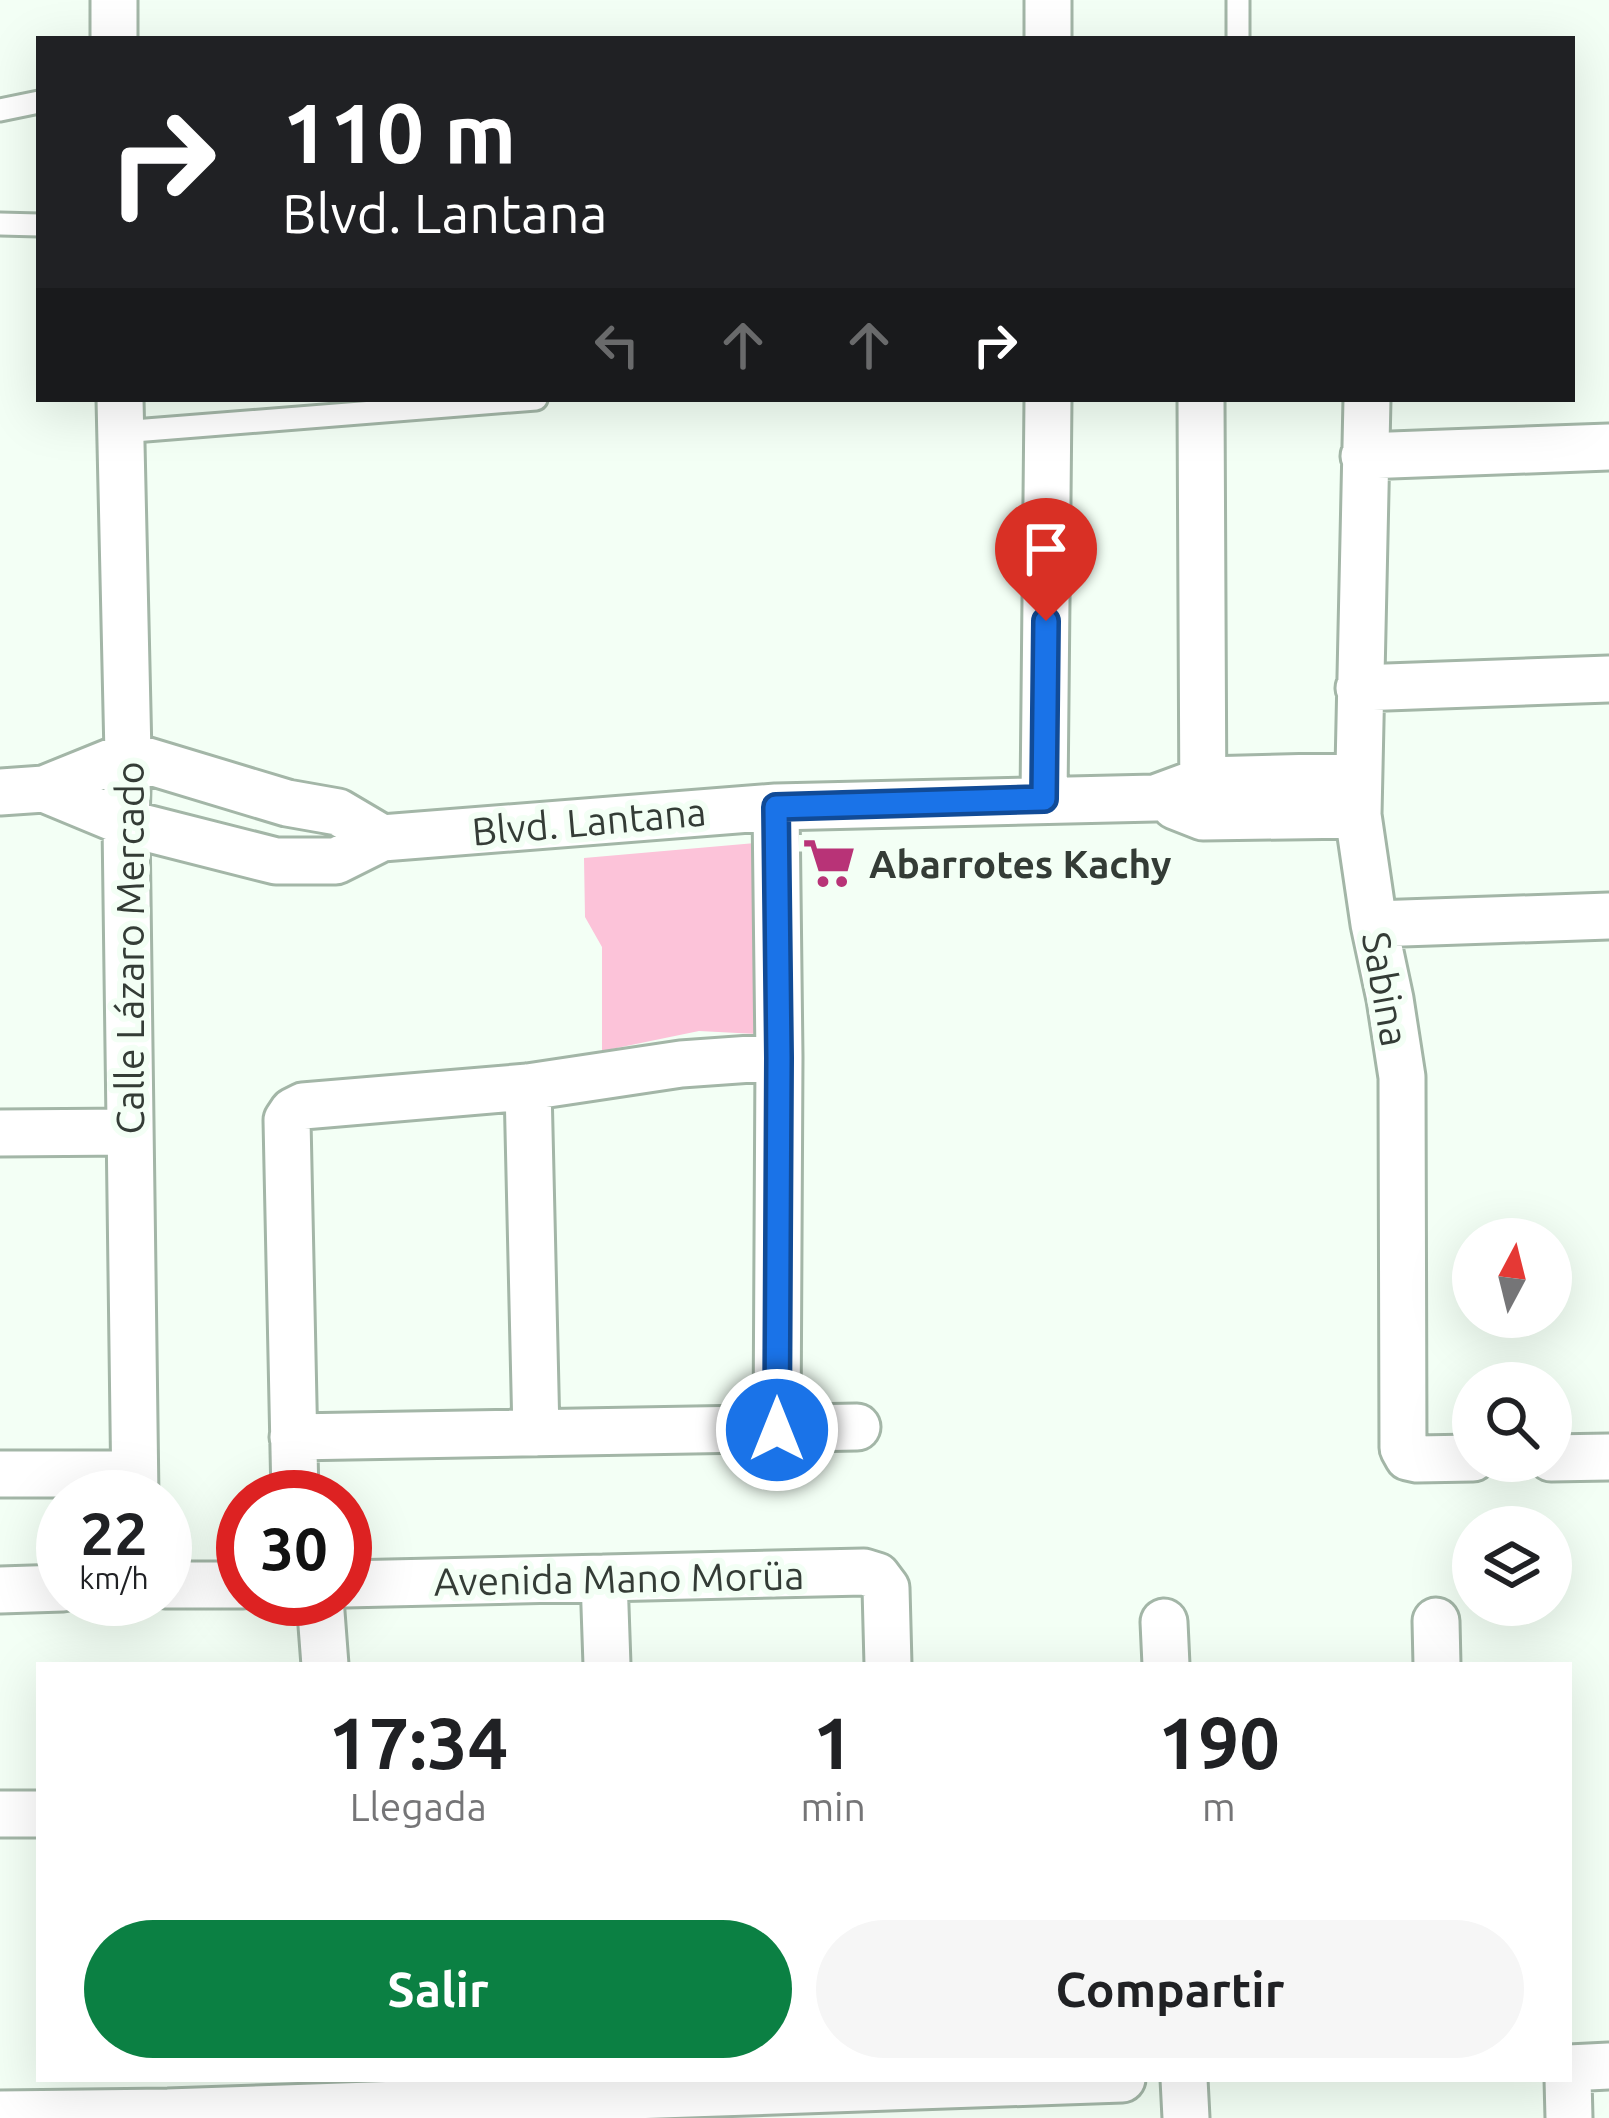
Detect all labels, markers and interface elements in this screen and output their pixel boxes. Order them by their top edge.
icon: right [84,84,240,240]
text: 110 m [282,85,516,179]
text: Blvd. Lantana [282,183,607,243]
icon: left [584,312,650,378]
icon: ahead [710,312,776,378]
icon: ahead [836,312,902,378]
icon: right [962,312,1028,378]
pin [995,498,1097,621]
icon: arrive [1013,516,1079,582]
street label: Calle Lázaro Mercado [108,761,151,1135]
street label: Blvd. Lantana [470,789,708,853]
supermarket icon: Abarrotes Kachy [800,834,858,892]
place label: Abarrotes Kachy [869,842,1172,885]
street label: Sabina [1355,929,1417,1049]
north arrow [1452,1218,1572,1338]
map controls [1452,1218,1572,1626]
button: search [1452,1362,1572,1482]
position arrow [714,1367,840,1493]
speed limit sign: 30 [216,1470,372,1626]
text: 22 [80,1499,148,1566]
button: layers [1452,1506,1572,1626]
street label: Avenida Mano Morüa [433,1553,805,1603]
text: km/h [79,1561,149,1595]
text: 17:34 [328,1702,508,1783]
text: 1 [813,1702,853,1783]
text: 190 [1158,1702,1280,1783]
text: Llegada [350,1785,487,1828]
text: min [800,1785,866,1828]
text: m [1202,1785,1236,1828]
button: Salir [84,1920,792,2058]
button: Compartir [816,1920,1524,2058]

